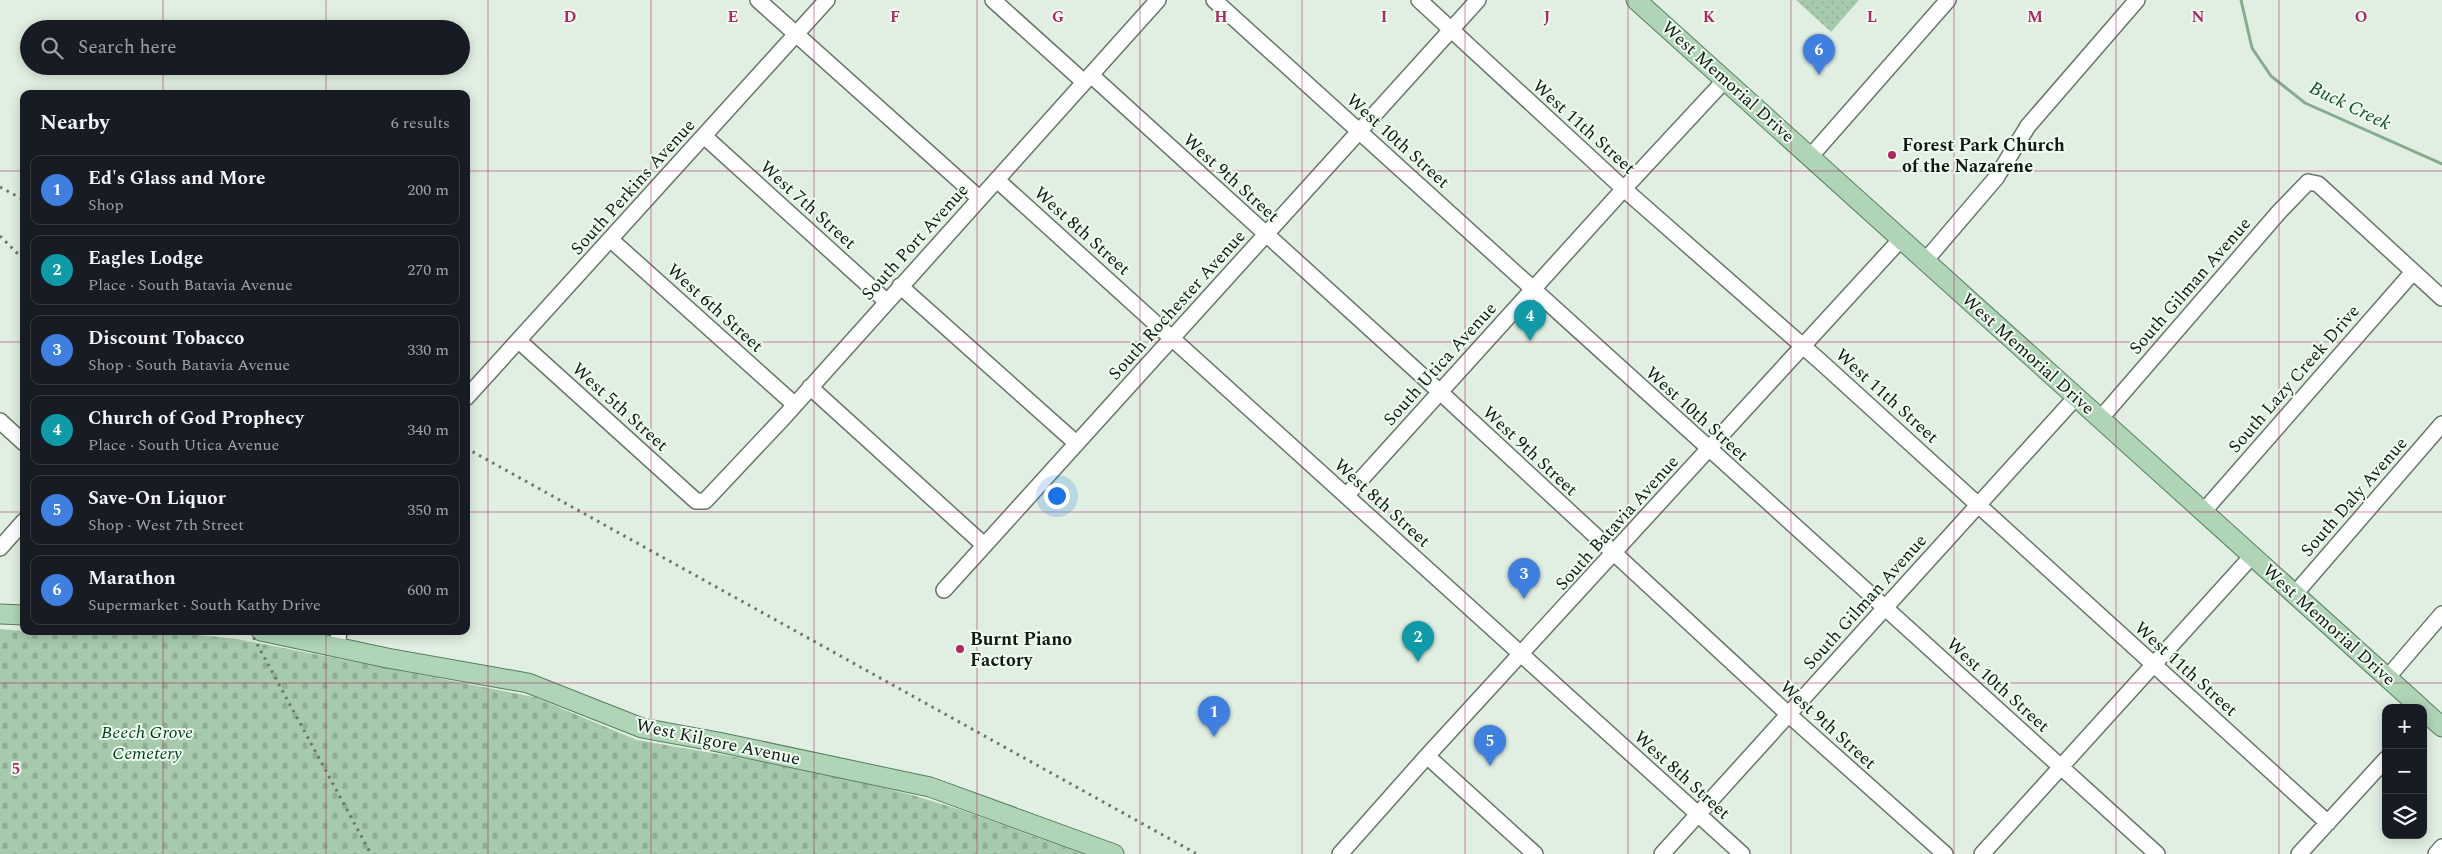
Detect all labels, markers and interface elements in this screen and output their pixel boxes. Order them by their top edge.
text: D [564,5,577,29]
text: E [728,5,738,29]
text: F [890,5,900,29]
text: G [1052,5,1064,29]
text: H [1214,5,1228,29]
text: I [1381,5,1387,29]
text: J [1544,5,1551,29]
text: K [1703,5,1716,29]
text: L [1867,5,1877,29]
text: M [2027,5,2043,29]
text: N [2191,5,2205,29]
text: O [2355,5,2367,29]
street label: West Memorial Drive [1655,15,1801,149]
search box [20,20,470,75]
text: Search here [78,33,177,62]
icon: search [38,34,66,62]
pin: 6 [1803,34,1835,75]
street label: West 11th Street [1526,73,1642,181]
water label: Buck Creek [2304,74,2396,138]
street label: West 10th Street [1340,87,1456,195]
text: Nearby [40,107,110,139]
text: 6 results [391,111,450,135]
street label: South Perkins Avenue [564,113,702,261]
street label: West 9th Street [1177,127,1285,229]
place label: Forest Park Church of the Nazarene [1902,132,2065,180]
marker: Forest Park Church of the Nazarene [1886,149,1898,161]
street label: West 7th Street [754,154,862,256]
text: Ed's Glass and More [88,164,265,193]
street label: South Port Avenue [855,177,975,307]
text: 1 [53,178,61,202]
text: 200 m [407,178,449,202]
street label: West 8th Street [1028,180,1136,282]
text: Shop [88,193,124,217]
street label: South Gilman Avenue [2123,211,2257,361]
street label: South Rochester Avenue [1102,224,1252,386]
text: Eagles Lodge [88,244,203,273]
street label: West 6th Street [661,257,769,359]
text: 2 [53,258,61,282]
text: 270 m [407,258,449,282]
text: Place · South Batavia Avenue [88,273,293,297]
street label: West Memorial Drive [1955,287,2101,421]
street label: South Utica Avenue [1377,296,1503,432]
street label: South Lazy Creek Drive [2222,299,2366,459]
pin: 4 [1514,300,1546,341]
text: Discount Tobacco [88,324,244,353]
text: 3 [53,338,61,362]
text: 330 m [407,338,449,362]
street label: West 11th Street [1829,342,1945,450]
text: Shop · South Batavia Avenue [88,353,290,377]
street label: West 5th Street [566,356,674,458]
street label: West 10th Street [1639,360,1755,468]
street label: West 9th Street [1476,400,1584,502]
text: Church of God Prophecy [88,404,304,433]
text: 4 [53,418,61,442]
text: 340 m [407,418,449,442]
street label: South Daly Avenue [2294,431,2414,563]
text: Place · South Utica Avenue [88,433,279,457]
street label: South Batavia Avenue [1549,449,1685,597]
street label: West 8th Street [1328,452,1436,554]
your location [1044,483,1070,509]
text: Save-On Liquor [88,484,226,513]
text: 5 [53,498,61,522]
text: 350 m [407,498,449,522]
text: Shop · West 7th Street [88,513,244,537]
street label: South Gilman Avenue [1797,528,1933,676]
pin: 3 [1508,558,1540,599]
street label: West Memorial Drive [2256,558,2402,692]
text: Marathon [88,564,176,593]
text: 6 [53,578,61,602]
text: 600 m [407,578,449,602]
text: Supermarket · South Kathy Drive [88,593,321,617]
street label: West 11th Street [2128,615,2244,723]
pin: 2 [1402,621,1434,662]
place label: Burnt Piano Factory [970,626,1072,674]
street label: West 10th Street [1940,631,2056,739]
marker: Burnt Piano Factory [954,643,966,655]
street label: West 9th Street [1774,674,1882,776]
pin: 1 [1198,696,1230,737]
map controls [2382,704,2427,839]
button: + [2382,704,2427,749]
street label: West Kilgore Avenue [633,711,803,773]
park label: Beech Grove Cemetery [101,719,193,767]
street label: West 8th Street [1628,724,1736,826]
pin: 5 [1474,725,1506,766]
button: − [2382,749,2427,794]
text: 5 [12,757,20,781]
button: layers [2382,794,2427,839]

